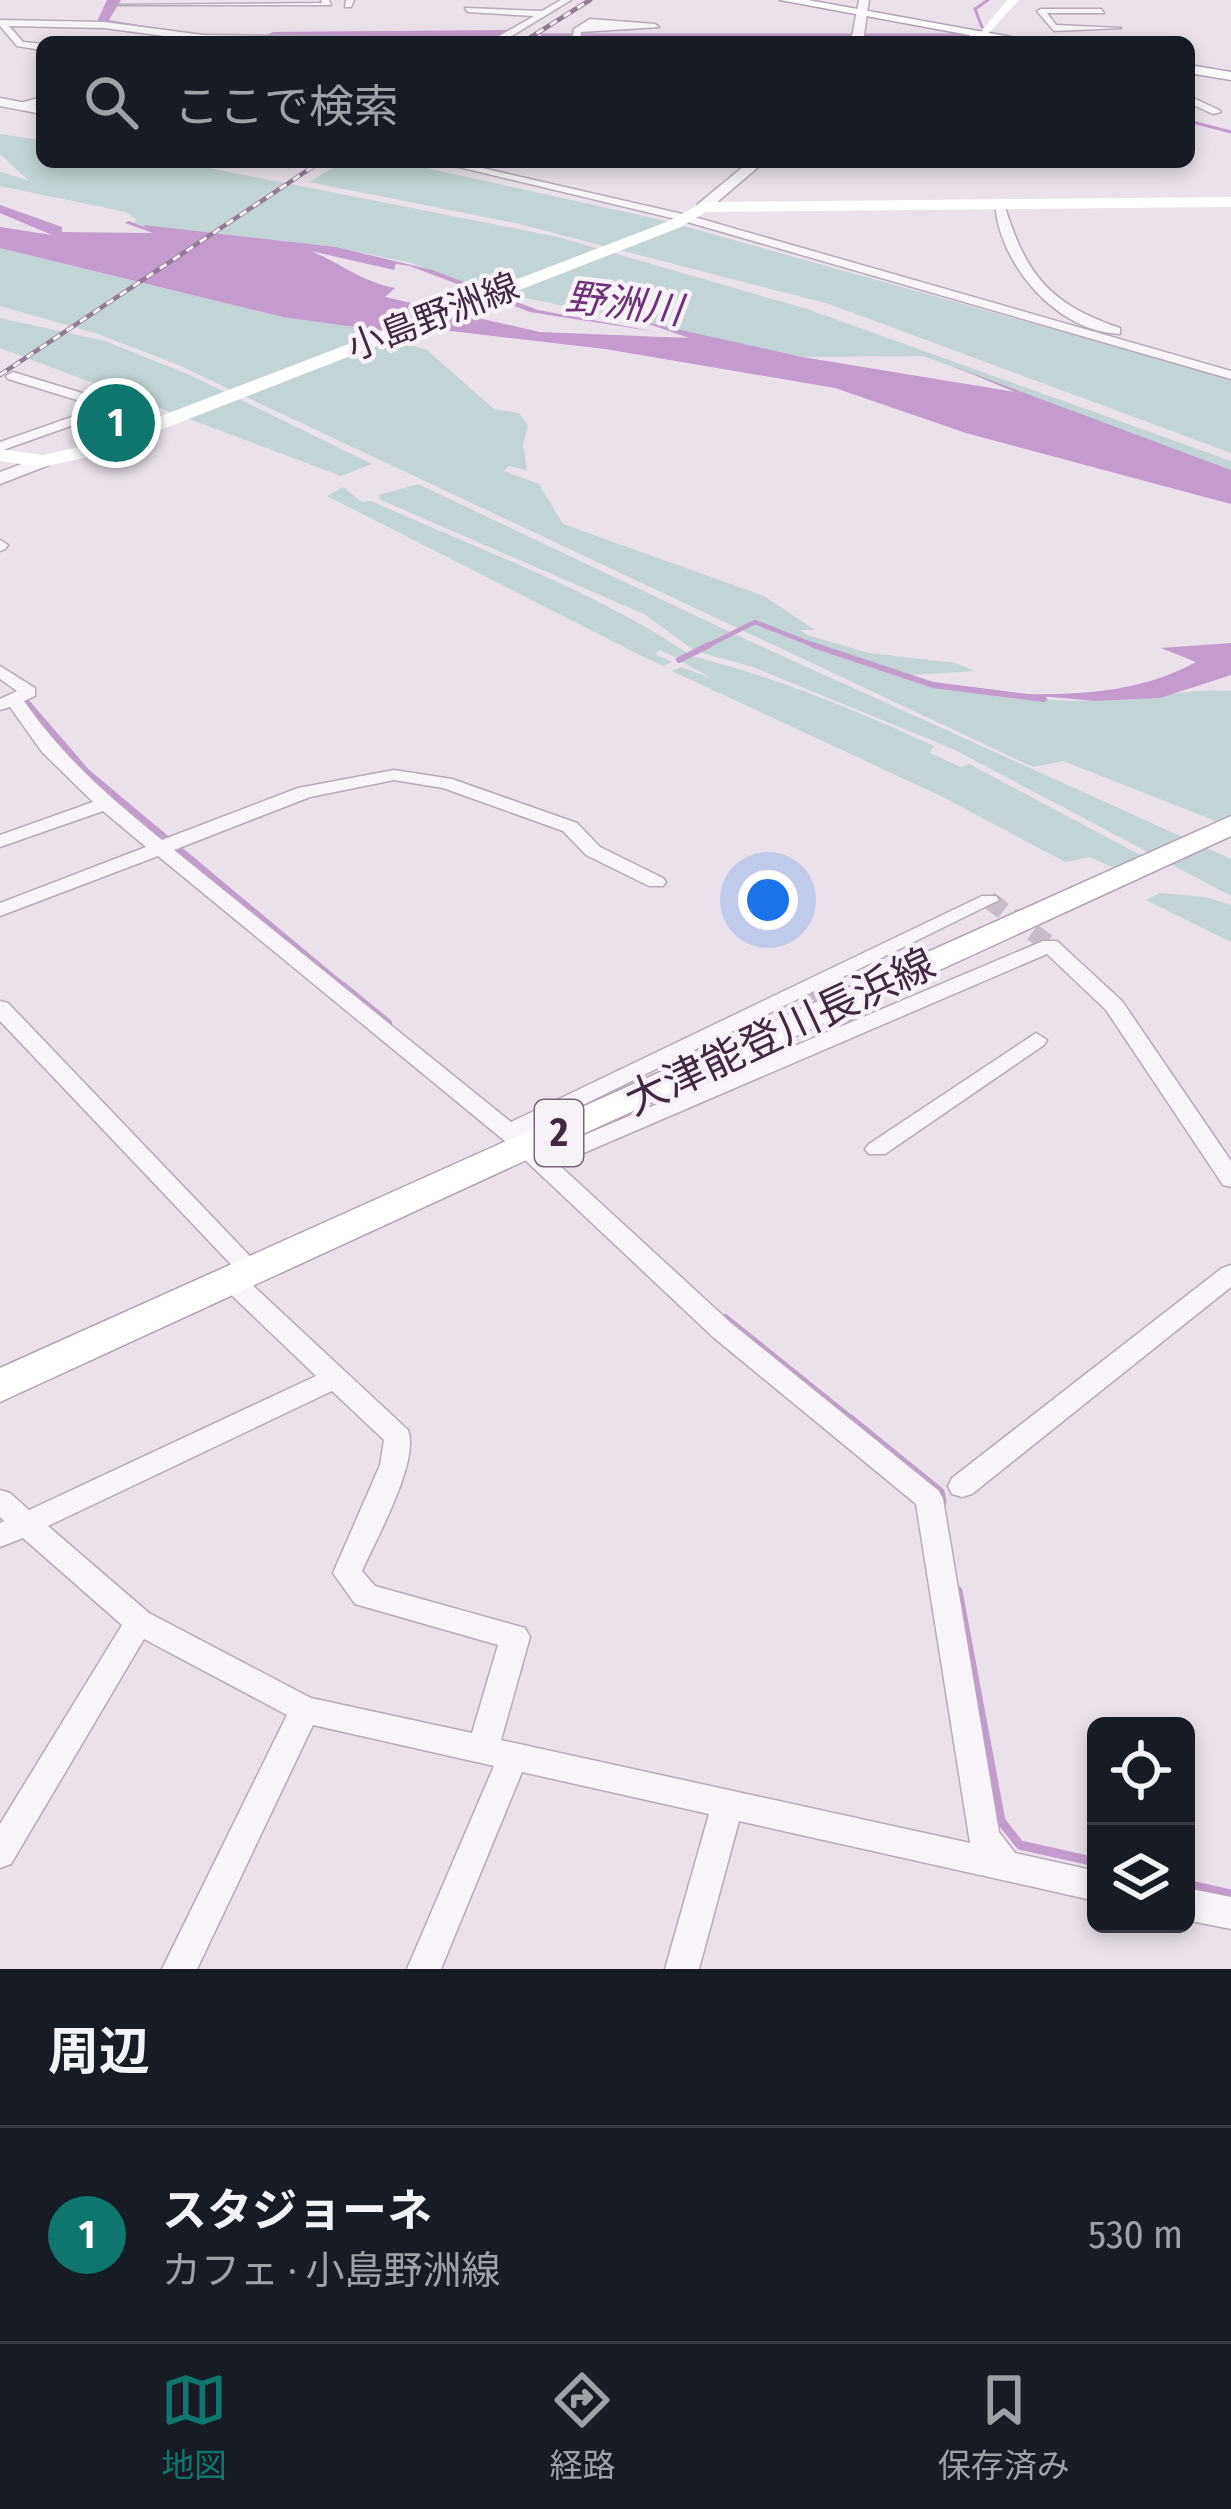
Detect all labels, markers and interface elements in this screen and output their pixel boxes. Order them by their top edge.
search box [36,36,1195,168]
icon: search [78,69,144,135]
text: ここで検索 [174,80,399,134]
street label: 小島野洲線 [341,264,525,370]
water label: 野洲川 [563,274,689,334]
pin: 1 [77,378,155,468]
your location [738,870,798,930]
street label: 大津能登川長浜線 [617,938,943,1126]
road number: 2 [535,1100,583,1166]
map controls [1087,1717,1195,1933]
button: locate [1087,1717,1195,1825]
button: layers [1087,1825,1195,1933]
text: 周辺 [48,2021,150,2083]
text: スタジョーネ [162,2184,432,2238]
text: 1 [79,2212,95,2258]
text: 530 m [1088,2212,1183,2258]
text: カフェ · 小島野洲線 [162,2248,501,2294]
tab: 地図 [161,2367,227,2487]
tab: 経路 [549,2367,615,2487]
tab: 保存済み [938,2367,1070,2487]

